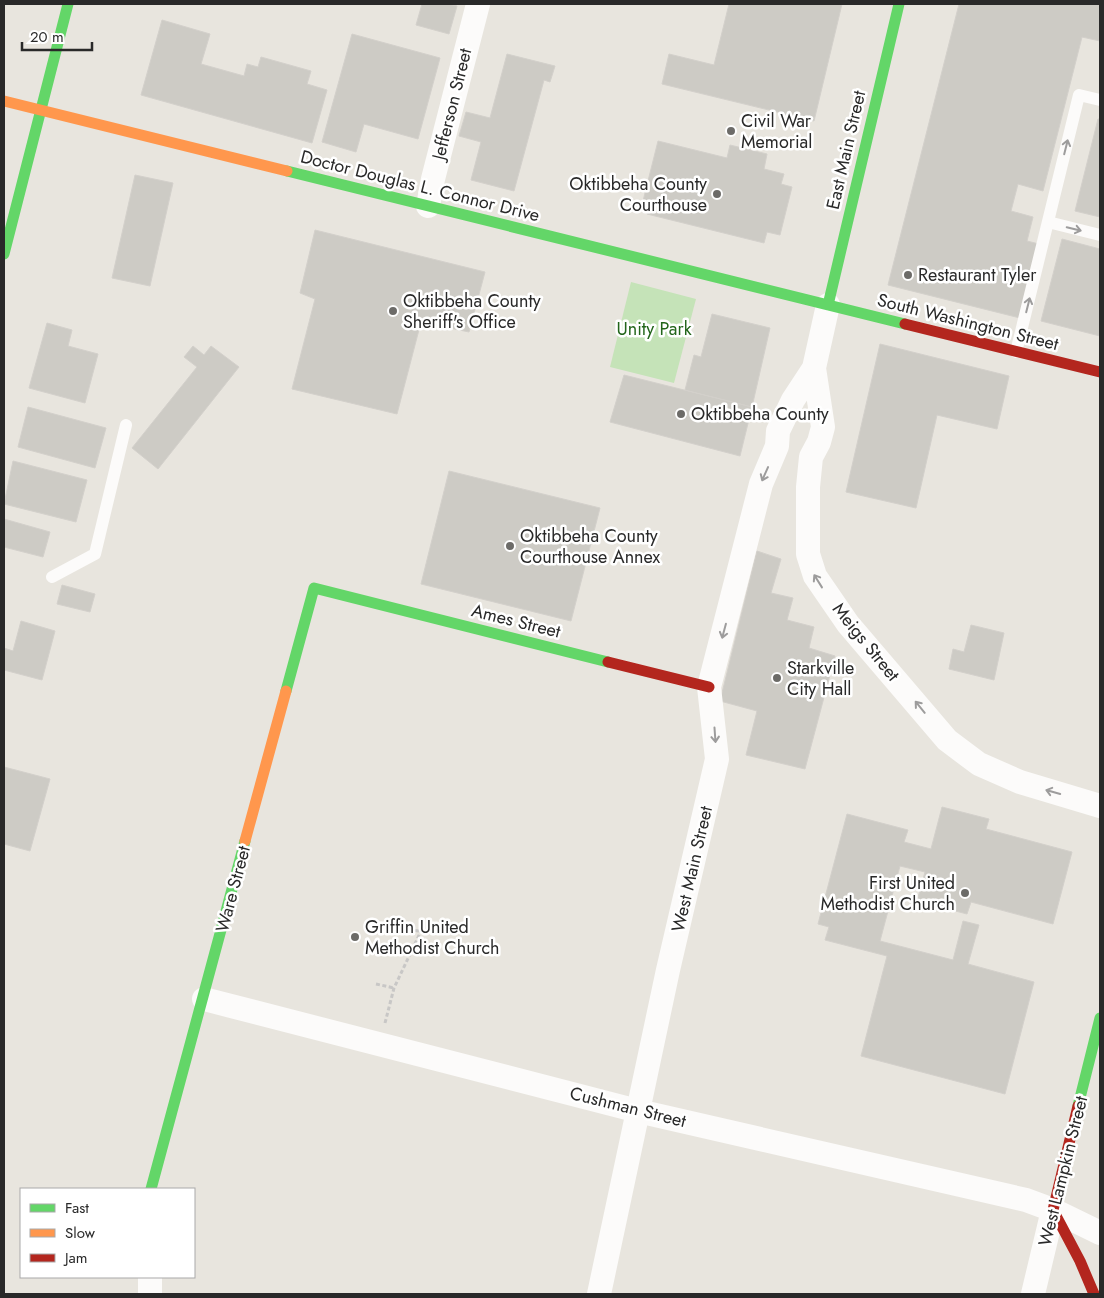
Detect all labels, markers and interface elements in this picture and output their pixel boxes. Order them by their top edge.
scale bar [22,20,92,52]
text: 20 m [30,26,64,48]
street label: Jefferson Street [425,45,479,164]
street label: East Main Street [820,87,872,212]
place label: Civil War Memorial [741,108,812,155]
marker: Civil War Memorial [725,125,737,137]
one-way arrow [1062,139,1071,155]
street label: Doctor Douglas L. Connor Drive [298,144,542,228]
place label: Oktibbeha County Courthouse [569,171,707,218]
marker: Oktibbeha County Courthouse [711,188,723,200]
one-way arrow [1065,225,1081,234]
place label: Restaurant Tyler [918,262,1037,288]
marker: Restaurant Tyler [902,269,914,281]
street label: South Washington Street [875,287,1062,357]
place label: Oktibbeha County Sheriff's Office [403,288,541,335]
one-way arrow [1024,297,1033,313]
marker: Oktibbeha County Sheriff's Office [387,305,399,317]
park label: Unity Park [616,316,692,342]
place label: Oktibbeha County [691,401,829,427]
marker: Oktibbeha County [675,408,687,420]
one-way arrow [759,466,769,481]
place label: Oktibbeha County Courthouse Annex [520,523,661,570]
marker: Oktibbeha County Courthouse Annex [504,540,516,552]
one-way arrow [813,574,823,588]
street label: Ames Street [469,597,564,645]
street label: Meigs Street [826,597,906,687]
one-way arrow [718,623,728,639]
place label: Starkville City Hall [787,655,854,702]
marker: Starkville City Hall [771,672,783,684]
one-way arrow [914,701,925,714]
one-way arrow [711,727,720,743]
one-way arrow [1046,787,1062,797]
street label: West Main Street [665,803,719,934]
street label: Ware Street [209,842,257,935]
place label: First United Methodist Church [820,870,955,917]
marker: First United Methodist Church [959,887,971,899]
place label: Griffin United Methodist Church [365,914,500,961]
marker: Griffin United Methodist Church [349,931,361,943]
street label: Cushman Street [567,1080,690,1134]
street label: West Lampkin Street [1032,1092,1094,1249]
legend [20,1188,195,1278]
text: Fast [65,1197,89,1219]
text: Slow [65,1222,96,1244]
text: Jam [63,1247,88,1269]

